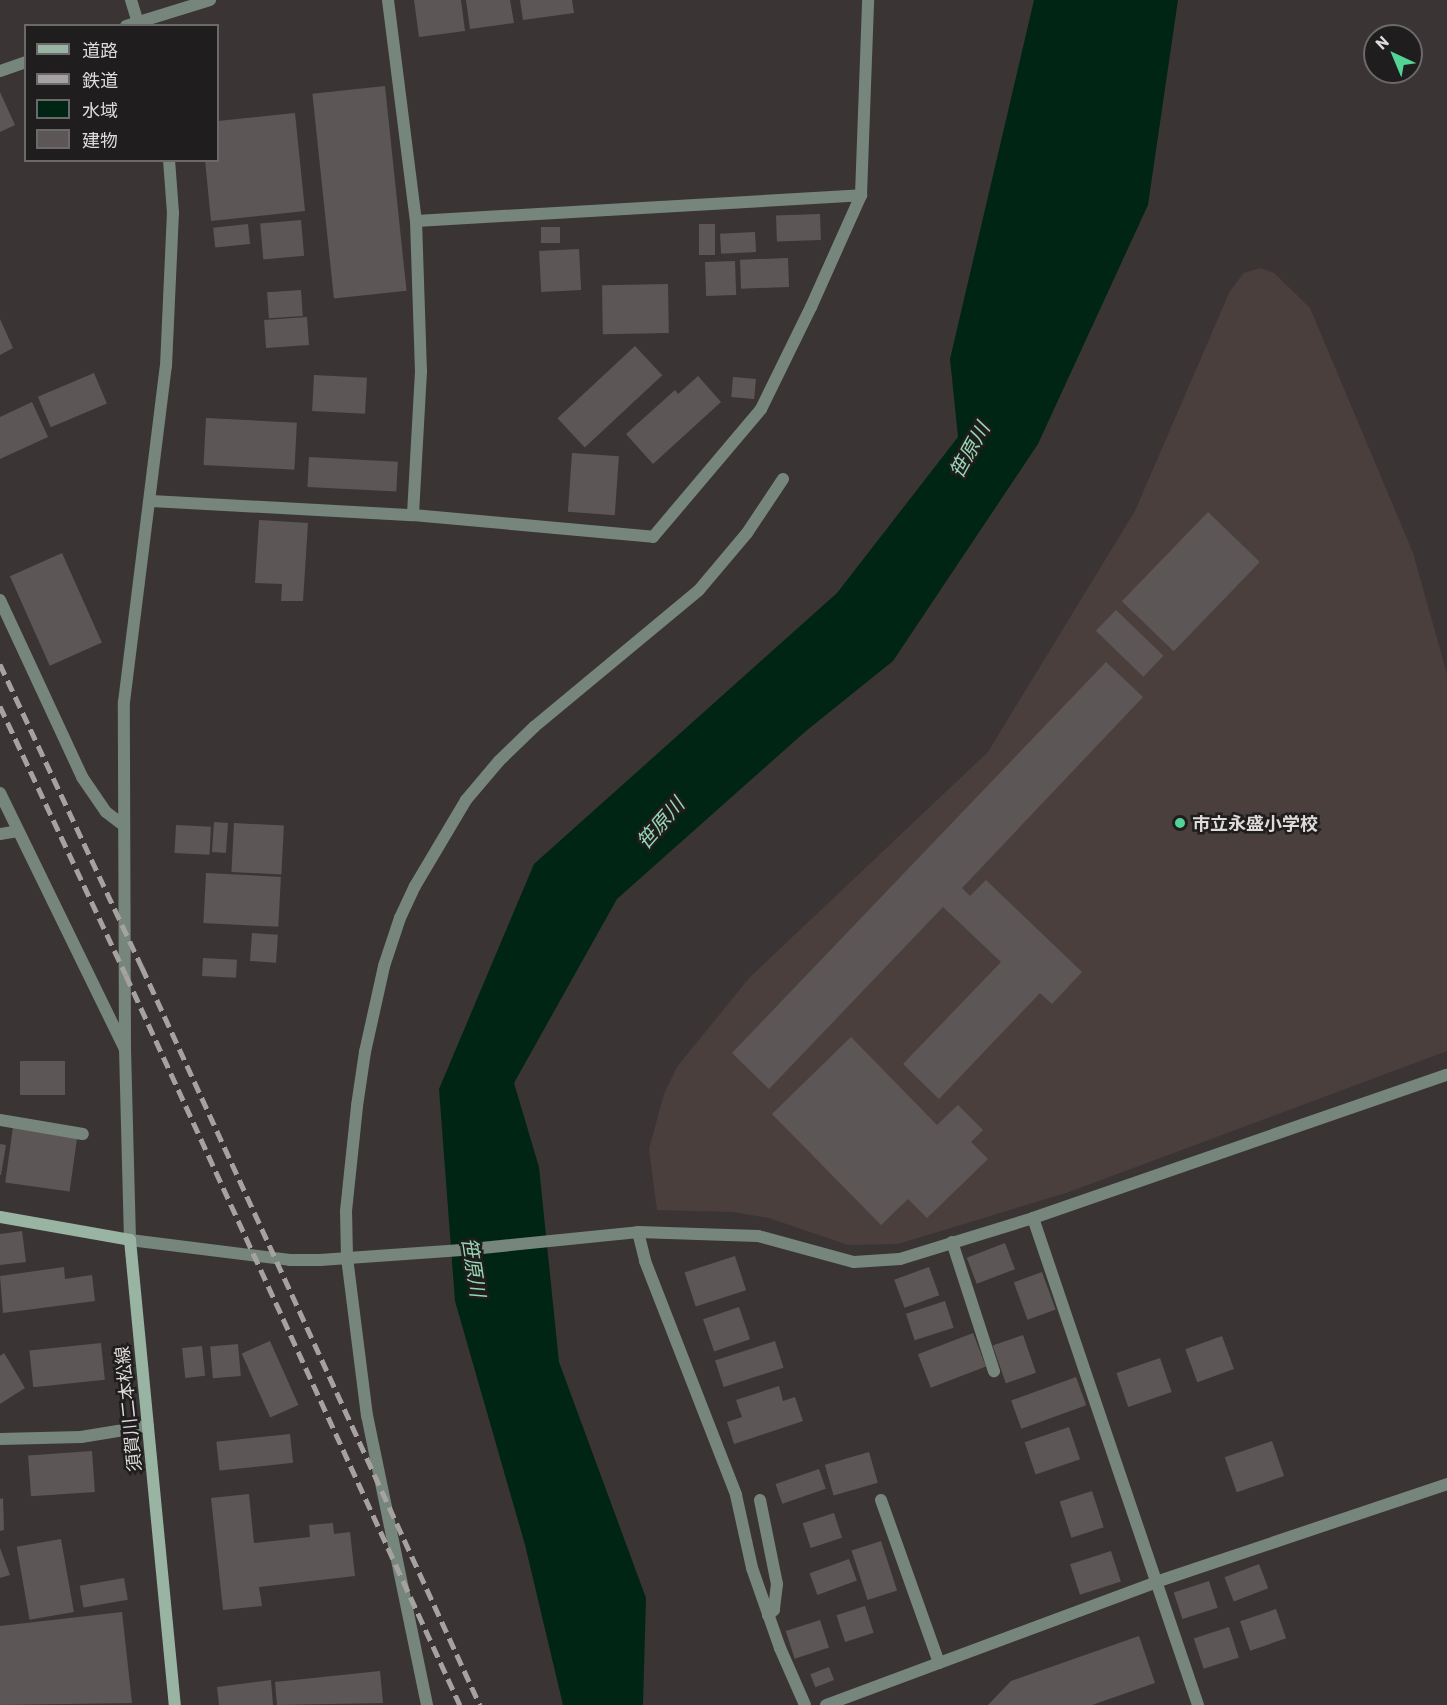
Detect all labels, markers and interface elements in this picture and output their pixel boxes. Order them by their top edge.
legend [24,24,219,162]
north arrow [1363,24,1423,84]
text: N [1371,32,1392,53]
text: 道路 [82,39,118,61]
text: 鉄道 [82,69,118,91]
text: 水域 [82,99,118,121]
text: 建物 [82,129,118,151]
water label: 笹原川 [944,418,994,482]
water label: 笹原川 [631,792,689,854]
place label: 市立永盛小学校 [1192,812,1318,834]
marker: 市立永盛小学校 [1173,816,1187,830]
water label: 笹原川 [457,1235,491,1299]
street label: 須賀川二本松線 [111,1345,145,1473]

